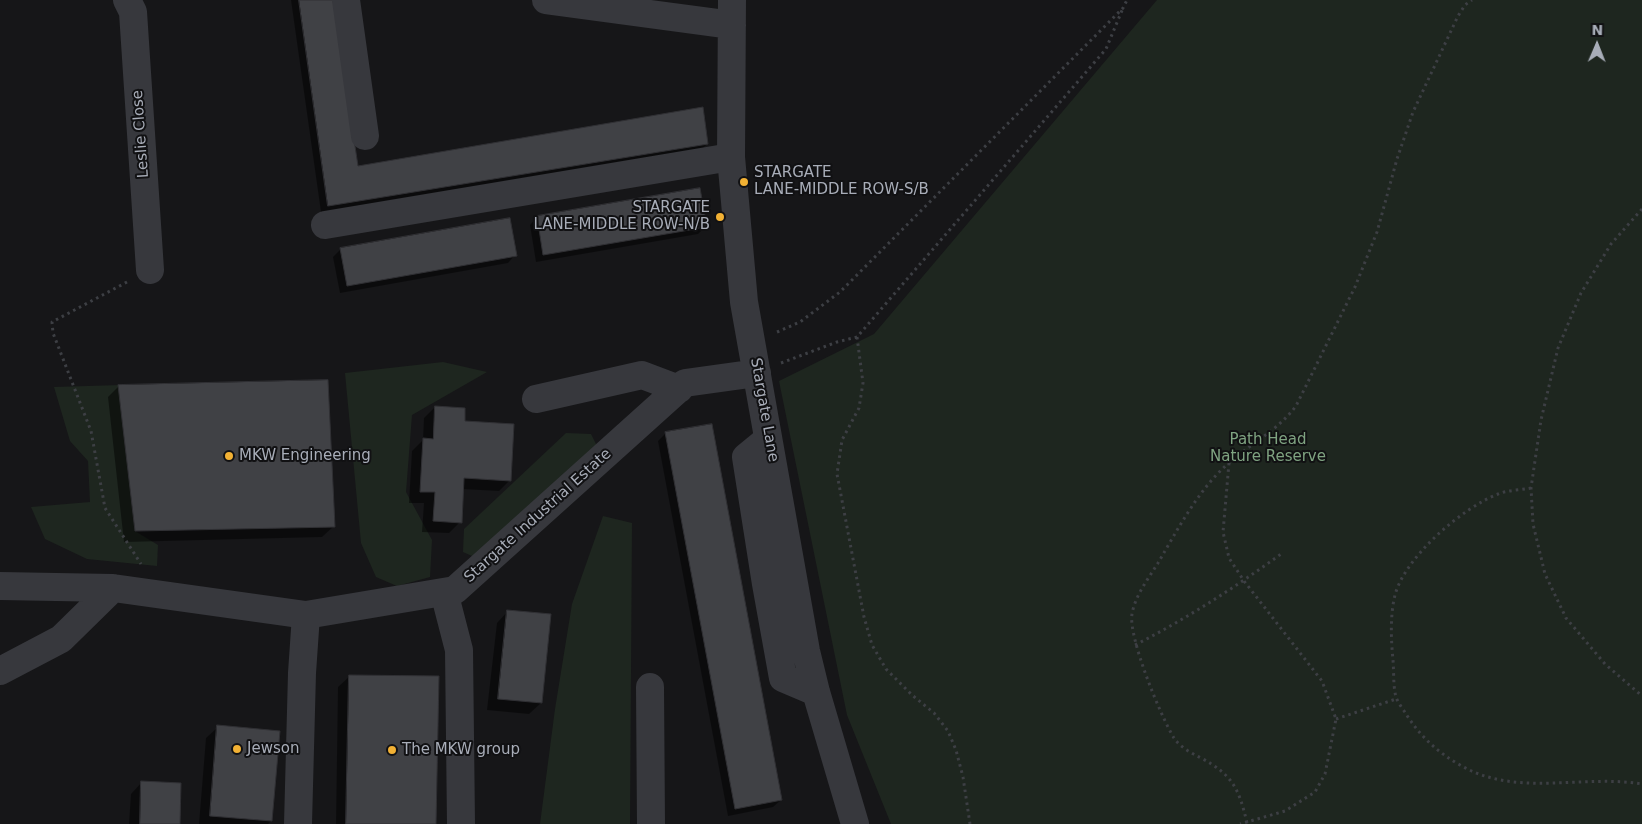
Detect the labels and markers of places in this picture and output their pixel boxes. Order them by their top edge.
place label: STARGATE LANE-MIDDLE ROW-S/B [754,164,929,199]
marker: STARGATE LANE-MIDDLE ROW-S/B [738,176,750,188]
place label: STARGATE LANE-MIDDLE ROW-N/B [533,199,710,234]
marker: STARGATE LANE-MIDDLE ROW-N/B [714,211,726,223]
place label: MKW Engineering [239,447,371,465]
marker: MKW Engineering [223,450,235,462]
place label: Jewson [247,740,299,758]
place label: The MKW group [402,741,520,759]
marker: Jewson [231,743,243,755]
marker: The MKW group [386,744,398,756]

